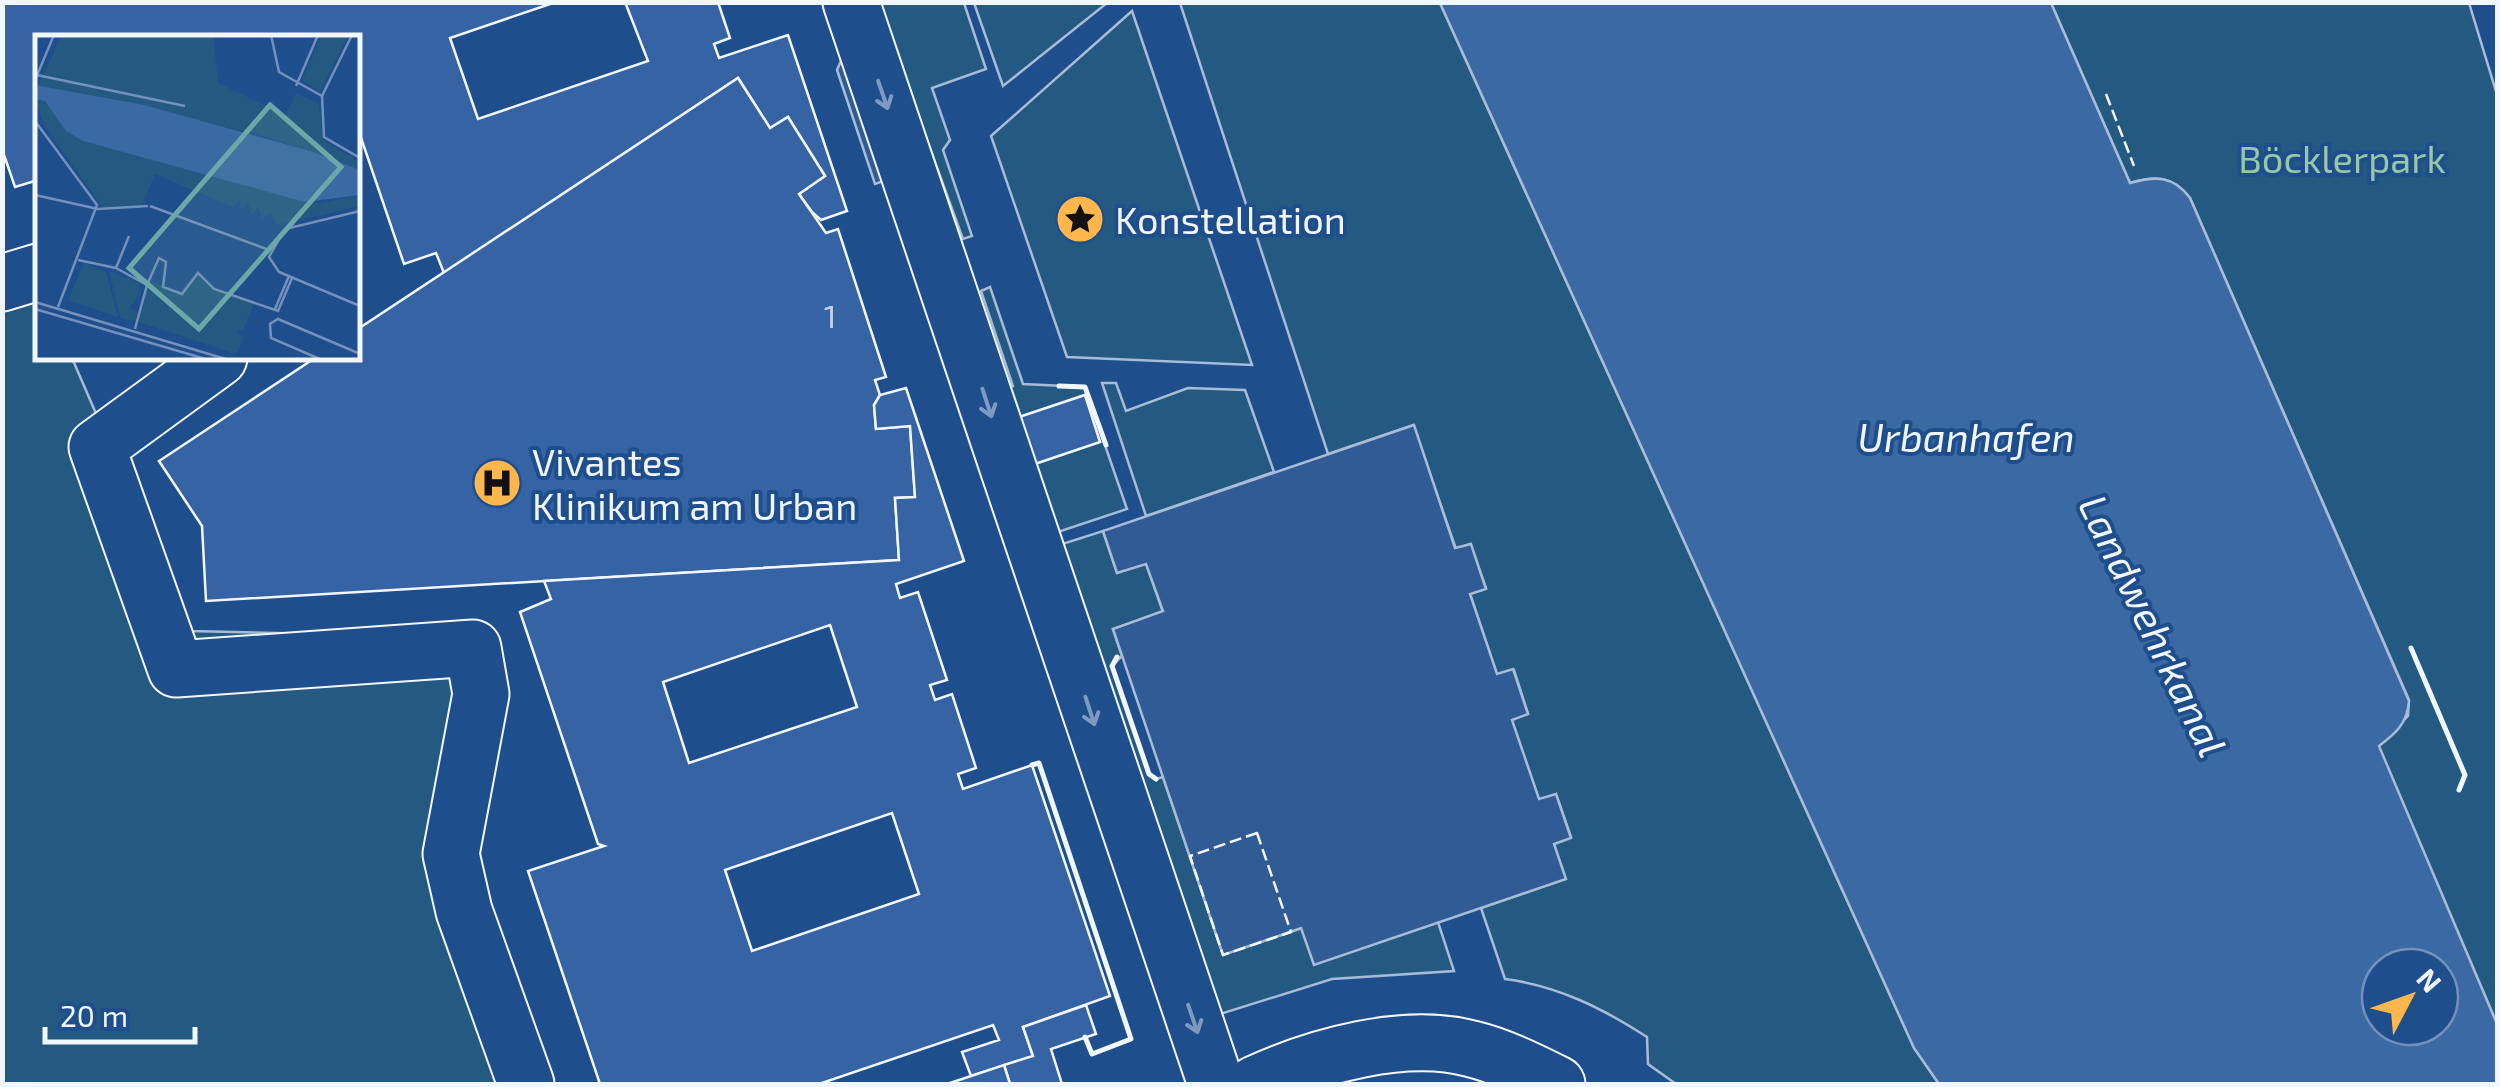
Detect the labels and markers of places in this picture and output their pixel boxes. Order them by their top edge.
place icon: Konstellation [1054,193,1106,245]
place label: Konstellation [1115,196,1346,242]
place label: Vivantes Klinikum am Urban [532,438,857,528]
hospital icon: Vivantes Klinikum am Urban [471,457,523,509]

